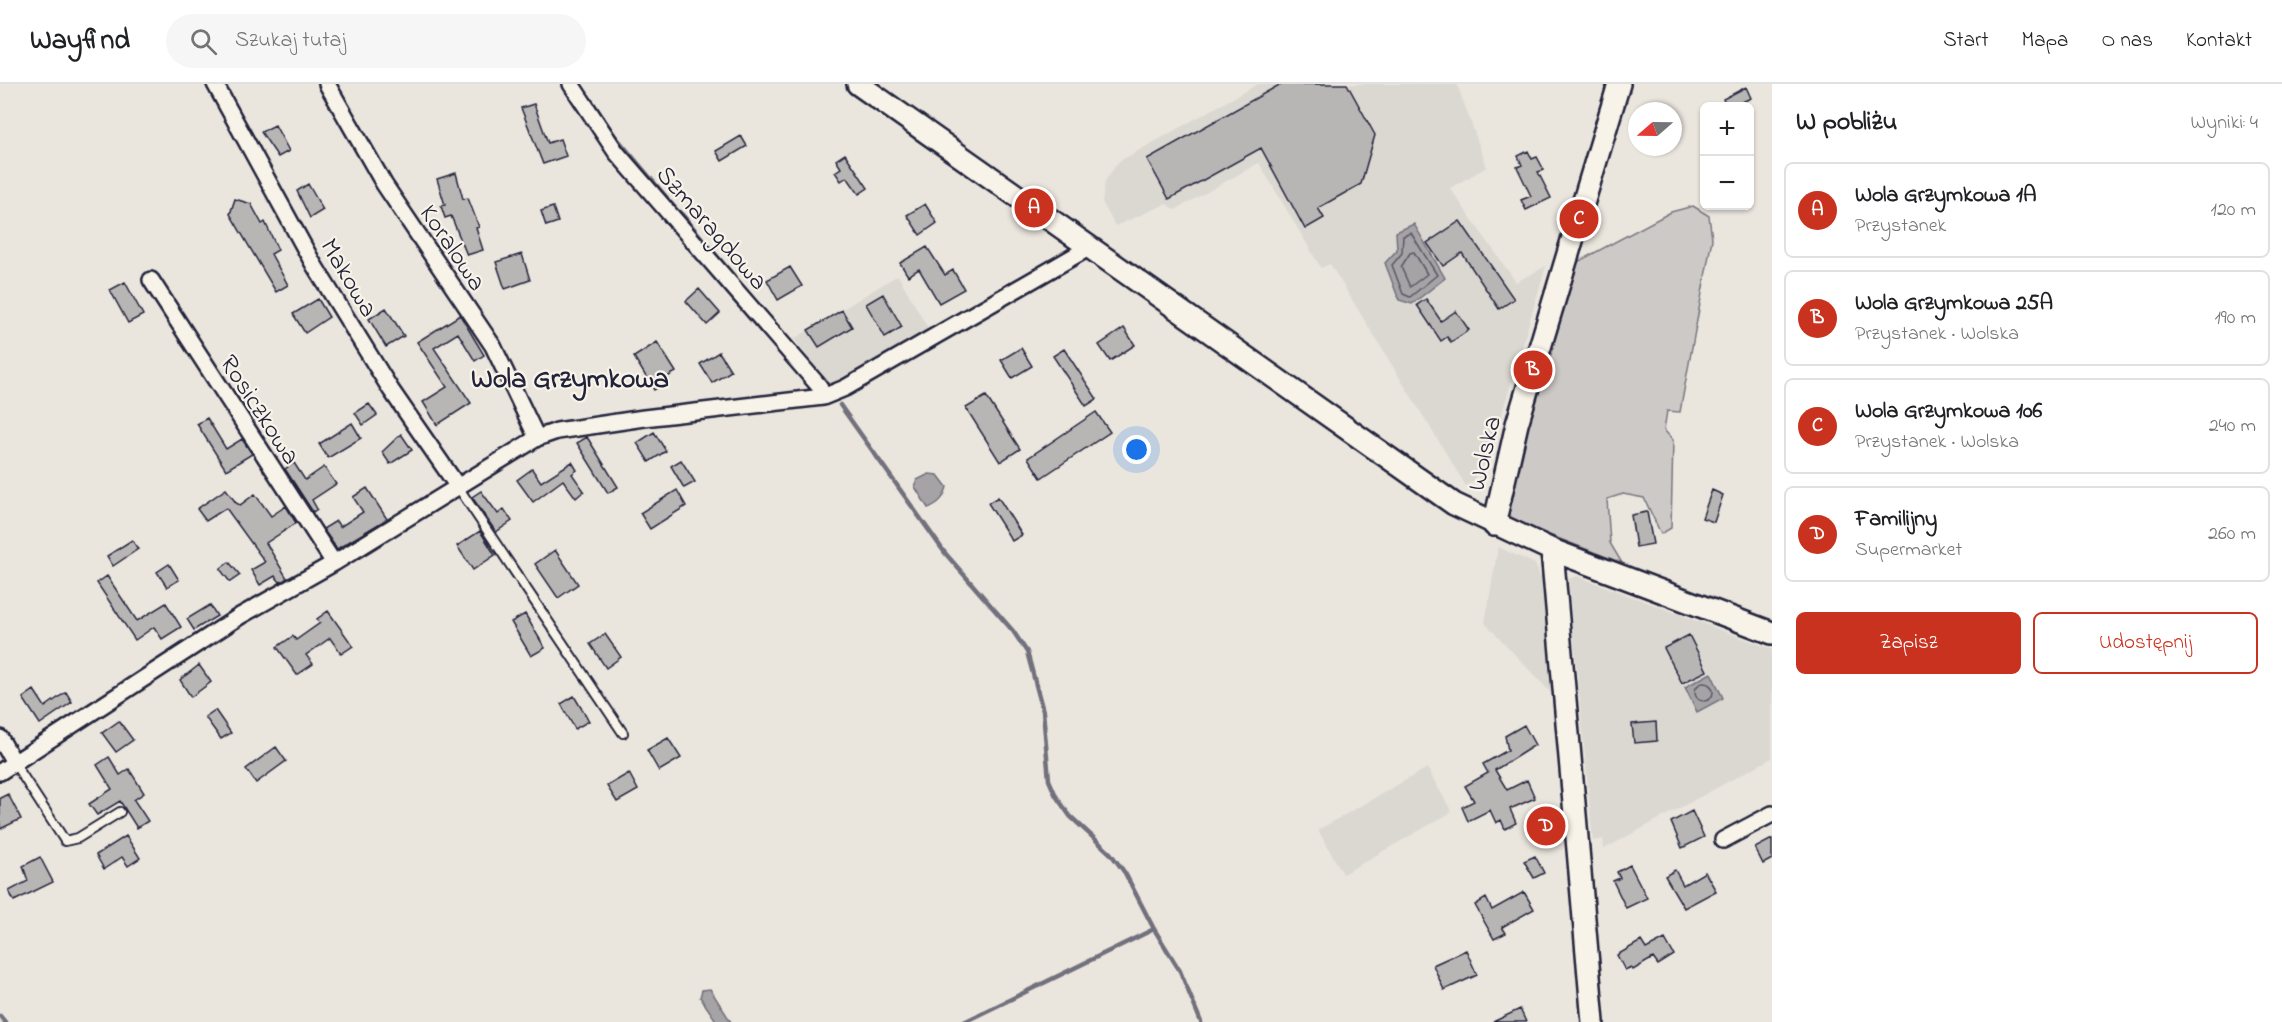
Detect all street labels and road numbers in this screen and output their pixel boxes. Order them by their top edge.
street label: Szmaragdowa [646,158,776,300]
street label: Koralowa [409,198,494,300]
street label: Makowa [309,232,386,325]
street label: Rosiczkowa [209,348,308,473]
street label: Wolska [1459,412,1513,495]

